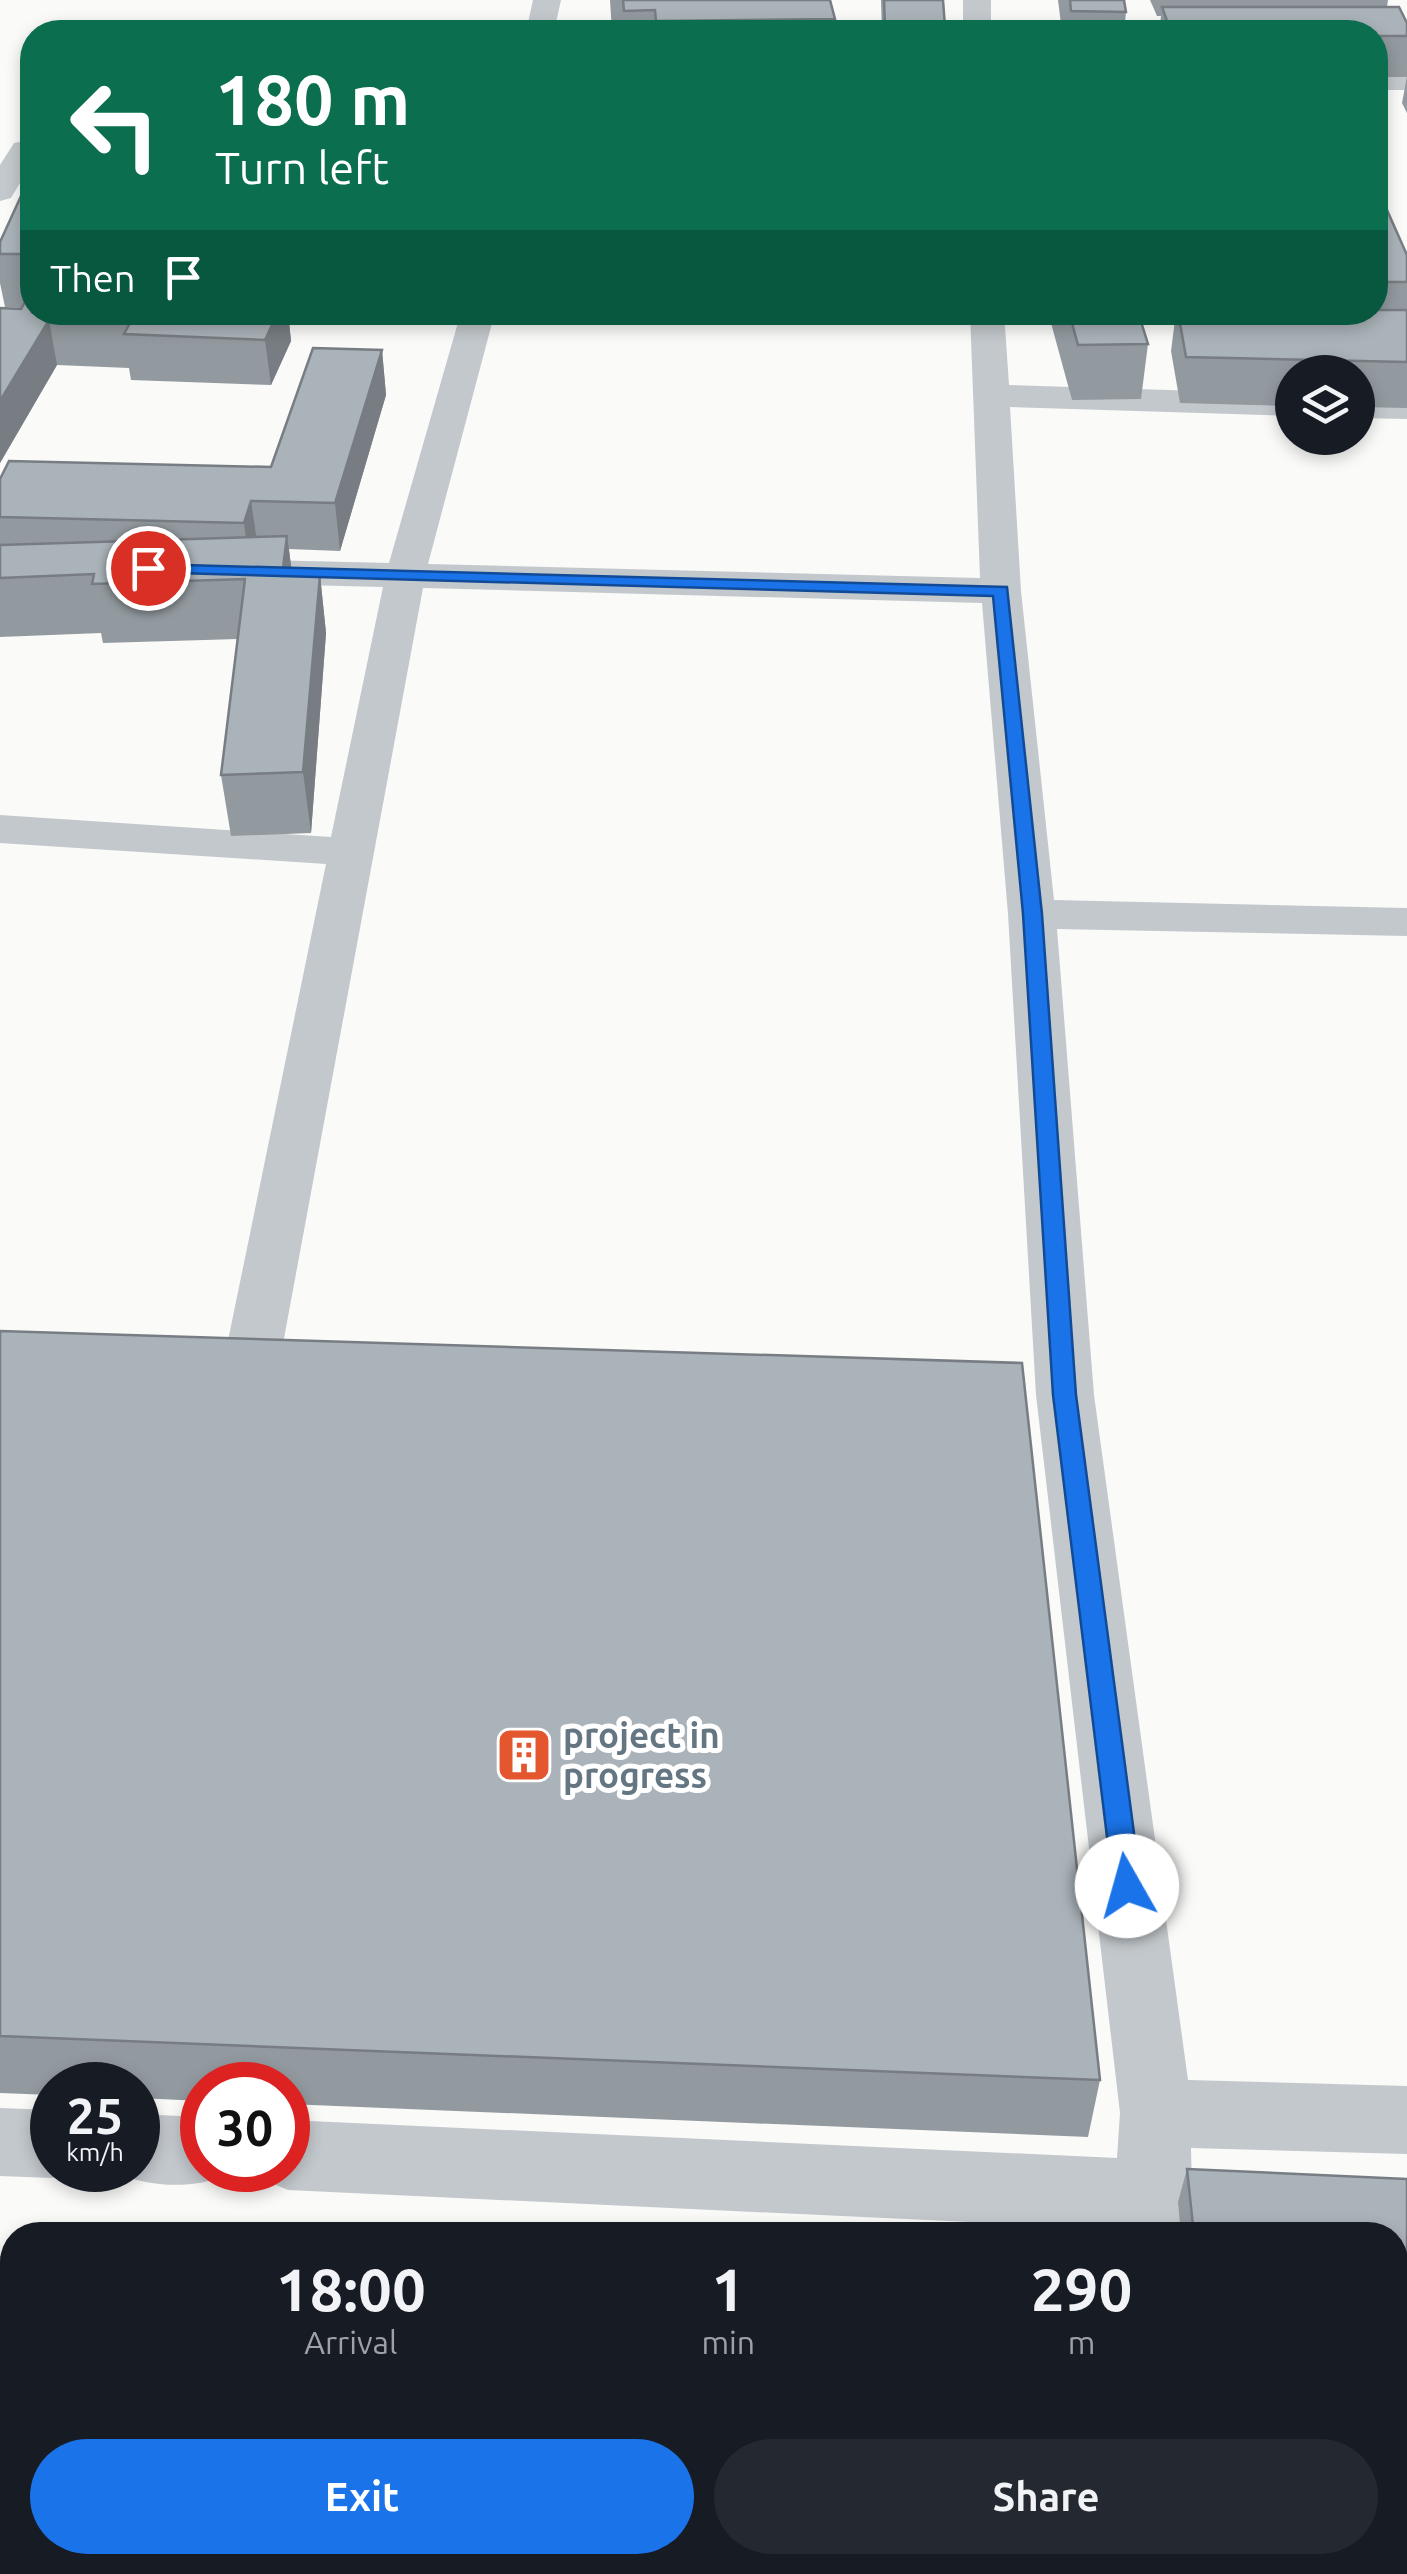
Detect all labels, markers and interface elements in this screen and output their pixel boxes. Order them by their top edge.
icon: left [50,60,180,190]
text: 180 m [215,60,410,138]
text: Turn left [215,142,389,193]
icon: arrive [156,250,211,305]
text: Then [50,257,136,299]
map controls [1275,355,1375,455]
button: layers [1275,355,1375,455]
pin [106,526,191,611]
icon: arrive [121,541,176,596]
place label: project in progress [563,1715,720,1795]
building icon: project in progress [494,1725,554,1785]
position arrow [1075,1834,1179,1938]
speed limit sign: 30 [180,2062,310,2192]
text: 25 [67,2087,123,2143]
text: km/h [66,2138,124,2166]
text: 18:00 [276,2255,426,2322]
text: 1 [711,2255,745,2322]
text: 290 [1031,2255,1132,2322]
text: Arrival [304,2324,397,2360]
text: min [701,2324,755,2360]
text: m [1068,2324,1095,2360]
button: Exit [30,2439,694,2554]
button: Share [714,2439,1378,2554]

